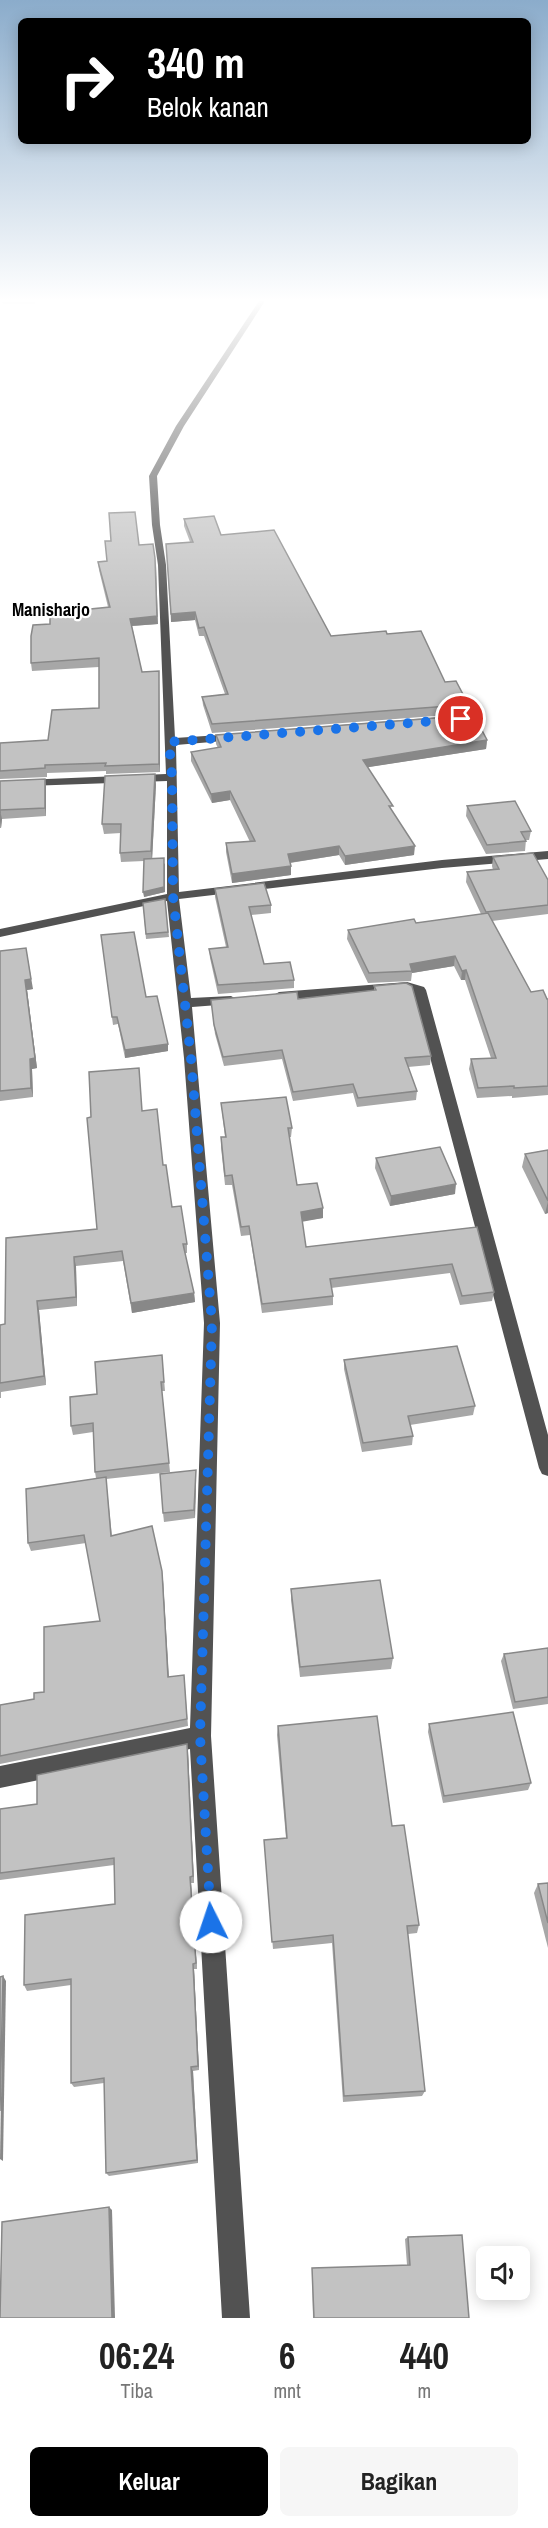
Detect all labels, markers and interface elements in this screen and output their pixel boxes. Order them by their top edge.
text: 340 m [147,35,245,91]
icon: right [48,42,126,120]
text: Belok kanan [147,89,269,125]
district label: Manisharjo [12,597,90,622]
pin [435,693,486,744]
icon: arrive [444,702,477,735]
position arrow [179,1890,243,1954]
map controls [476,2246,530,2300]
button: sound [476,2246,530,2300]
text: 06:24 [99,2332,174,2380]
text: 6 [279,2332,295,2380]
text: 440 [400,2332,449,2380]
text: Tiba [120,2377,153,2404]
text: mnt [273,2377,301,2404]
text: m [418,2377,431,2404]
button: Keluar [30,2447,268,2516]
button: Bagikan [280,2447,518,2516]

